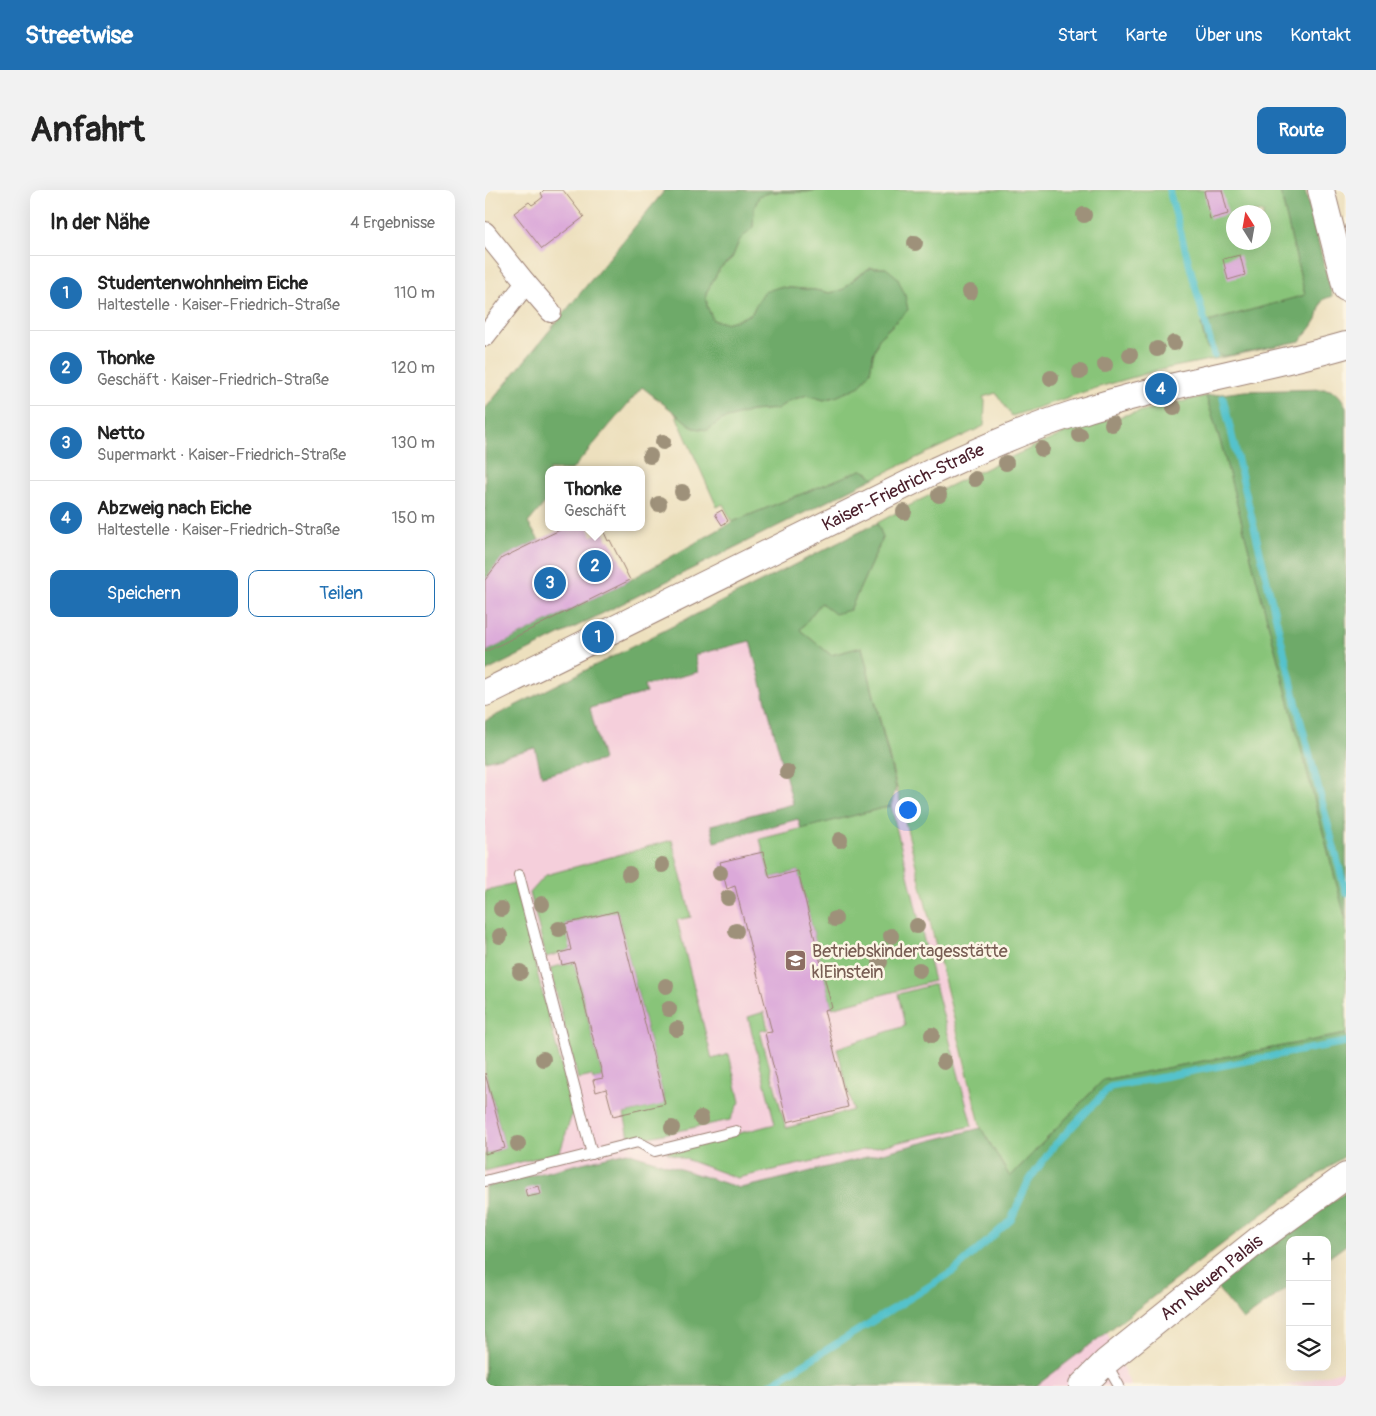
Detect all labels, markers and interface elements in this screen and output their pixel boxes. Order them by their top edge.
text: Streetwise [25,21,133,50]
text: Start [1057,24,1097,47]
text: Karte [1125,24,1167,47]
text: Über uns [1195,24,1262,47]
text: Kontakt [1290,24,1351,47]
button: Route [1257,107,1346,154]
text: Anfahrt [30,108,145,152]
north arrow [1226,205,1271,250]
text: In der Nähe [50,209,150,236]
text: 4 Ergebnisse [350,213,435,233]
text: Studentenwohnheim Eiche [97,271,308,295]
text: 1 [63,283,69,303]
text: 110 m [394,283,435,303]
text: Haltestelle · Kaiser-Friedrich-Straße [97,295,340,315]
text: Thonke [97,346,155,370]
text: 2 [62,358,70,378]
text: 120 m [391,358,435,378]
text: Geschäft · Kaiser-Friedrich-Straße [97,370,329,390]
pin: 4 [1145,370,1177,408]
text: Netto [97,421,145,445]
text: 3 [62,433,70,453]
text: 130 m [391,433,435,453]
street label: Kaiser-Friedrich-Straße [818,438,988,537]
text: Supermarkt · Kaiser-Friedrich-Straße [97,445,346,465]
popup [545,466,645,531]
text: Thonke [564,477,622,501]
text: Abzweig nach Eiche [97,496,251,520]
text: Geschäft [564,501,626,521]
text: 4 [61,508,71,528]
text: 150 m [391,508,435,528]
text: Haltestelle · Kaiser-Friedrich-Straße [97,520,340,540]
pin: 2 [579,547,611,585]
pin: 3 [534,564,566,602]
button: Speichern [50,570,238,617]
button: Teilen [248,570,435,617]
pin: 1 [582,618,614,656]
your location [895,797,921,823]
place label: Betriebskindertagesstätte klEinstein [812,940,1008,984]
school or university icon: Betriebskindertagesstätte klEinstein [784,949,808,973]
street label: Am Neuen Palais [1155,1230,1268,1326]
map controls [1286,1236,1331,1371]
button: + [1286,1236,1331,1281]
button: − [1286,1281,1331,1326]
button: layers [1286,1326,1331,1371]

